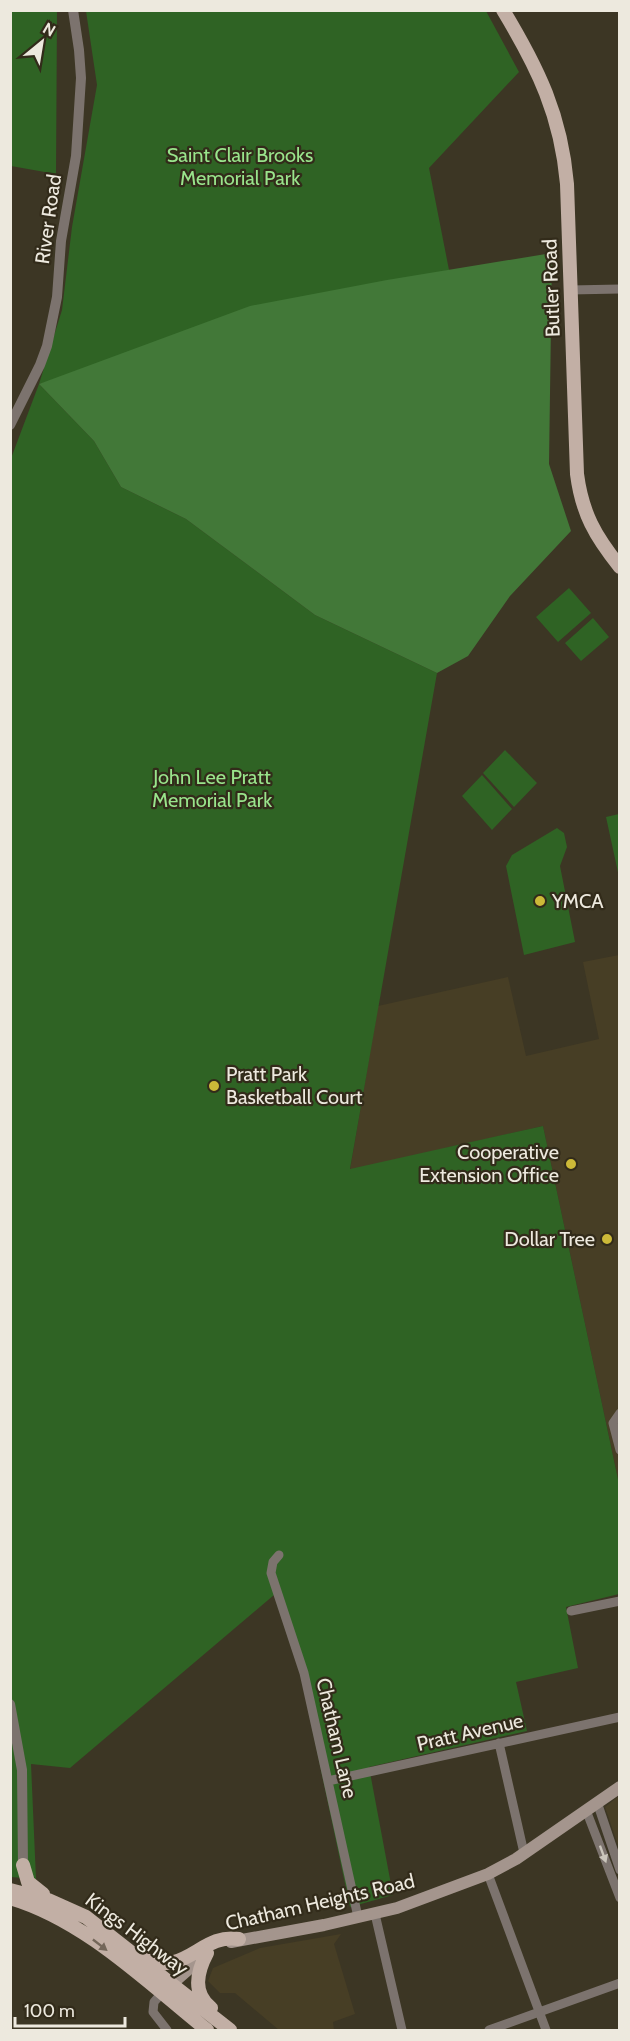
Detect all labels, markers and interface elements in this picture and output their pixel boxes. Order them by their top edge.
north arrow [12,12,72,72]
text: N [40,18,59,40]
park label: Saint Clair Brooks Memorial Park [167,143,313,190]
street label: River Road [30,173,66,265]
street label: Butler Road [537,239,565,337]
park label: John Lee Pratt Memorial Park [152,765,272,812]
place label: YMCA [551,889,604,913]
marker: YMCA [533,894,547,908]
place label: Pratt Park Basketball Court [226,1062,363,1109]
marker: Pratt Park Basketball Court [207,1079,221,1093]
place label: Cooperative Extension Office [419,1140,559,1187]
marker: Cooperative Extension Office [564,1157,578,1171]
place label: Dollar Tree [504,1227,595,1251]
marker: Dollar Tree [600,1232,614,1246]
street label: Chatham Lane [311,1675,363,1801]
street label: Pratt Avenue [415,1708,525,1756]
one-way arrow [599,1845,609,1863]
street label: Chatham Heights Road [223,1869,417,1935]
street label: Kings Highway [81,1888,193,1980]
one-way arrow [92,1938,108,1951]
scale bar [15,1990,124,2028]
text: 100 m [24,2000,75,2022]

